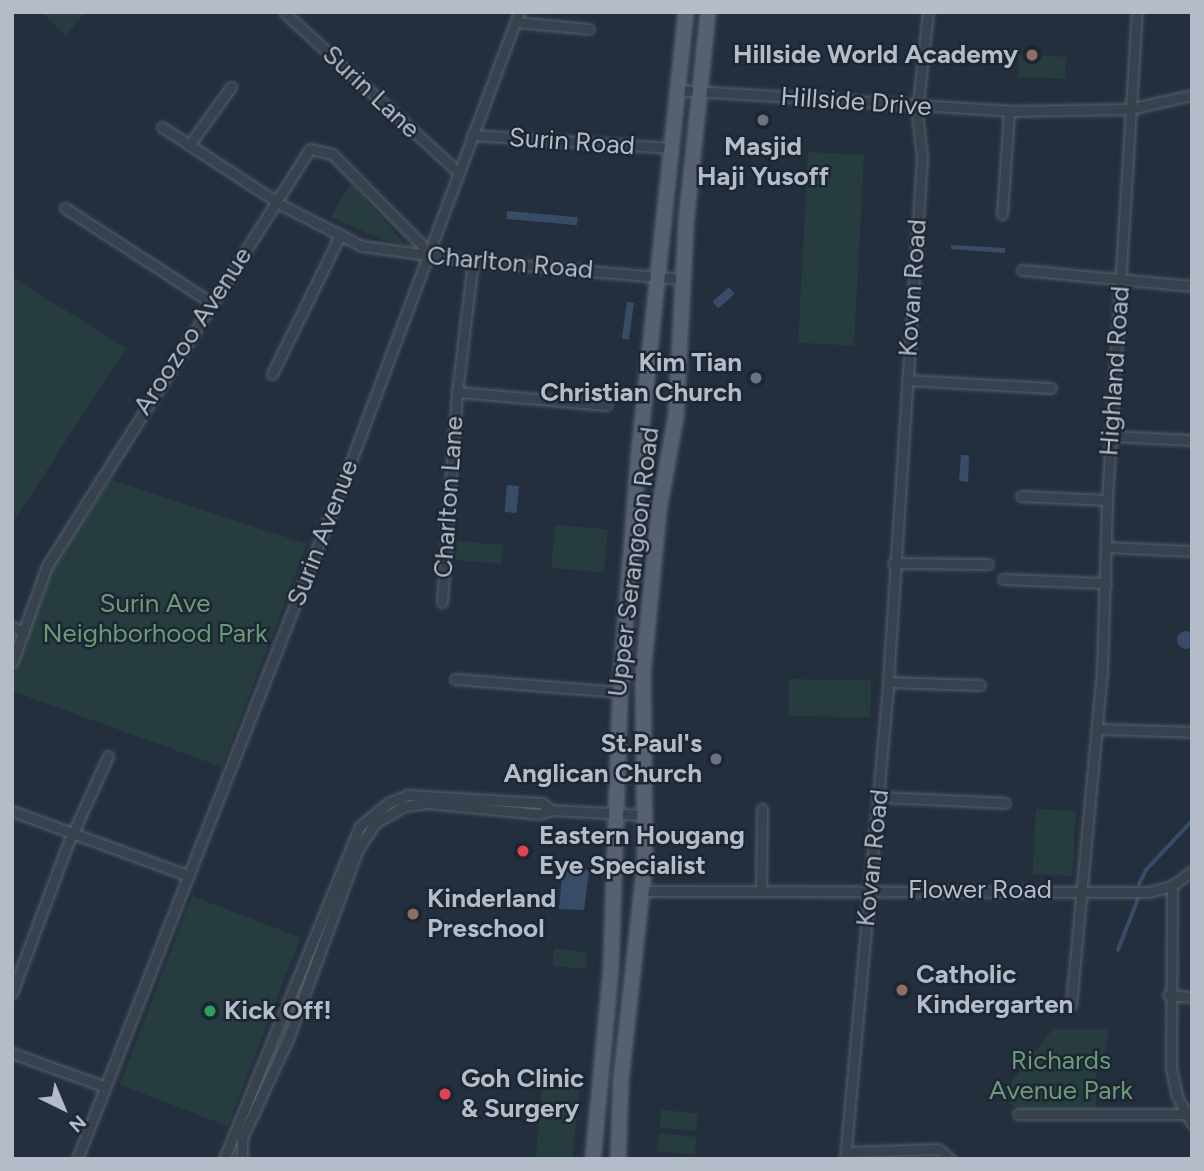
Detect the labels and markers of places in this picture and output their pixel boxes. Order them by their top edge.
place label: Hillside World Academy [733,39,1018,71]
marker: Hillside World Academy [1024,47,1040,63]
marker: Masjid Haji Yusoff [755,112,771,128]
place label: Masjid Haji Yusoff [697,131,829,192]
place label: Kim Tian Christian Church [540,347,742,408]
marker: Kim Tian Christian Church [748,370,764,386]
place label: St.Paul's Anglican Church [504,728,702,790]
marker: St.Paul's Anglican Church [708,751,724,767]
place label: Eastern Hougang Eye Specialist [539,820,745,882]
marker: Eastern Hougang Eye Specialist [513,841,533,861]
place label: Kinderland Preschool [427,883,556,944]
marker: Kinderland Preschool [405,906,421,922]
place label: Catholic Kindergarten [916,959,1073,1020]
marker: Catholic Kindergarten [894,982,910,998]
place label: Kick Off! [224,995,332,1027]
marker: Kick Off! [202,1003,218,1019]
place label: Goh Clinic & Surgery [461,1063,584,1124]
marker: Goh Clinic & Surgery [435,1084,455,1104]

